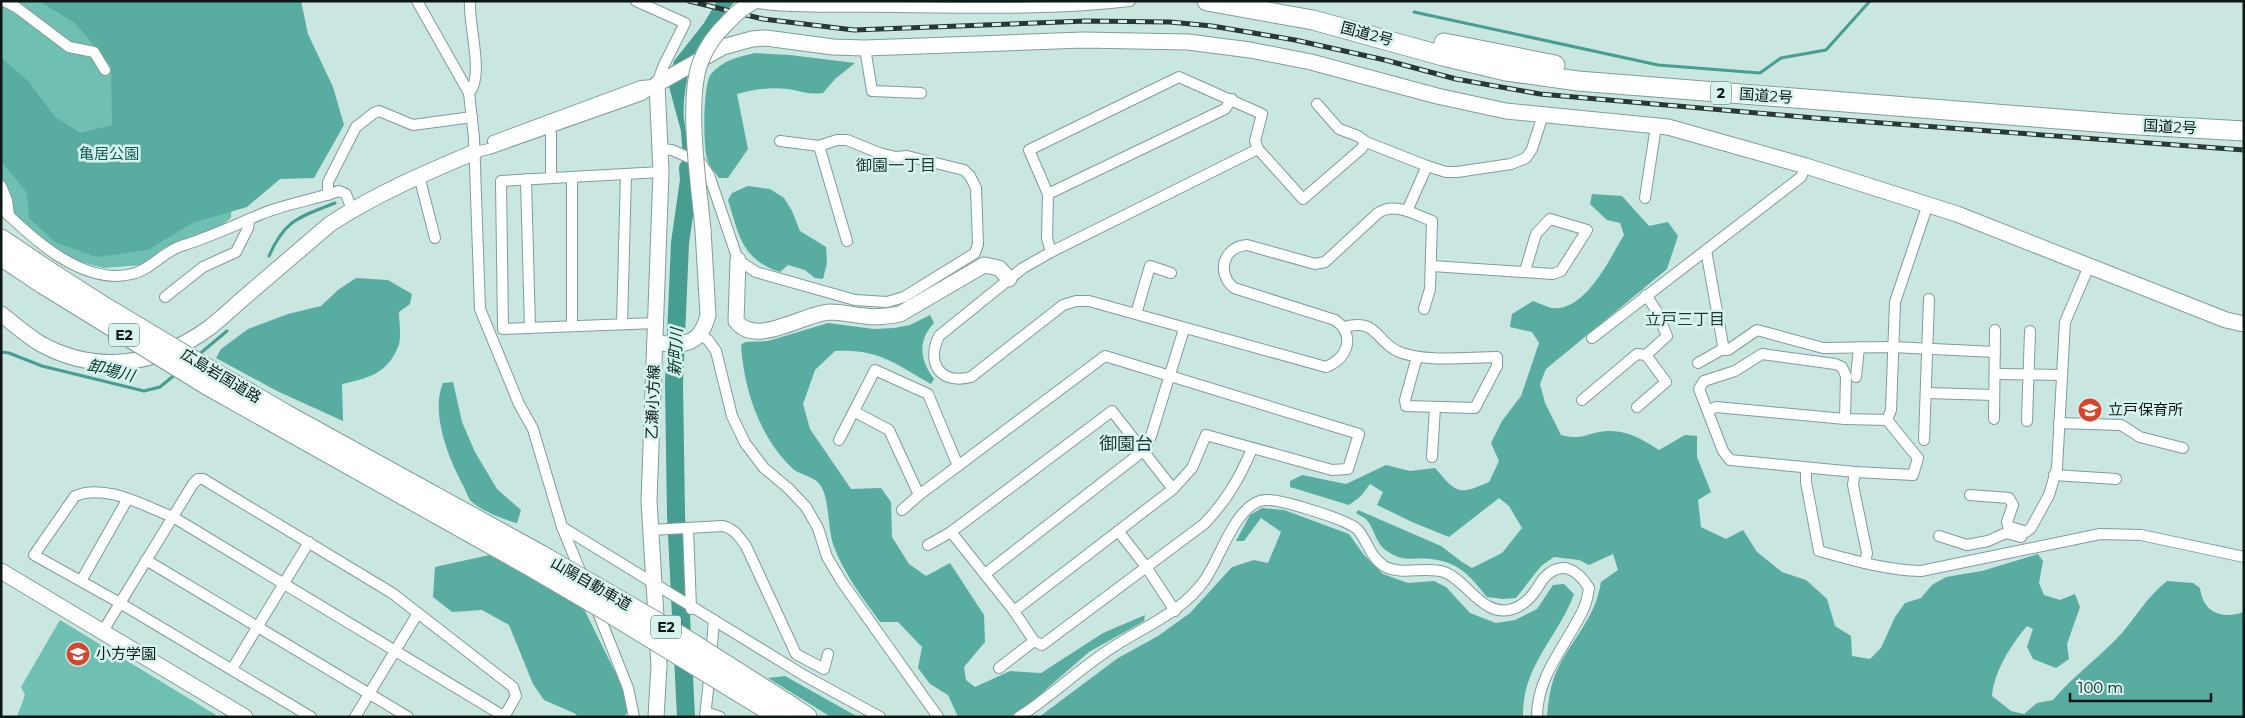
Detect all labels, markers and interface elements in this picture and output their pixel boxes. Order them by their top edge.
street label: 国道2号 [1339,17,1395,50]
road number: 2 [1711,82,1731,105]
street label: 国道2号 [1739,84,1793,107]
street label: 国道2号 [2143,116,2197,137]
park label: 亀居公園 [79,144,139,163]
district label: 御園一丁目 [856,156,936,175]
district label: 立戸三丁目 [1645,310,1725,329]
road number: E2 [109,324,139,346]
water label: 新町川 [665,326,686,376]
street label: 広島岩国道路 [178,344,265,407]
water label: 卸場川 [85,355,138,386]
street label: 乙瀬小方線 [642,364,663,440]
school or university icon: 立戸保育所 [2077,397,2103,423]
place label: 立戸保育所 [2108,400,2183,419]
district label: 御園台 [1099,433,1153,455]
street label: 山陽自動車道 [548,553,635,614]
road number: E2 [651,616,681,638]
school or university icon: 小方学園 [65,641,91,667]
place label: 小方学園 [96,644,156,663]
scale bar [2070,670,2211,702]
text: 100 m [2078,678,2123,697]

